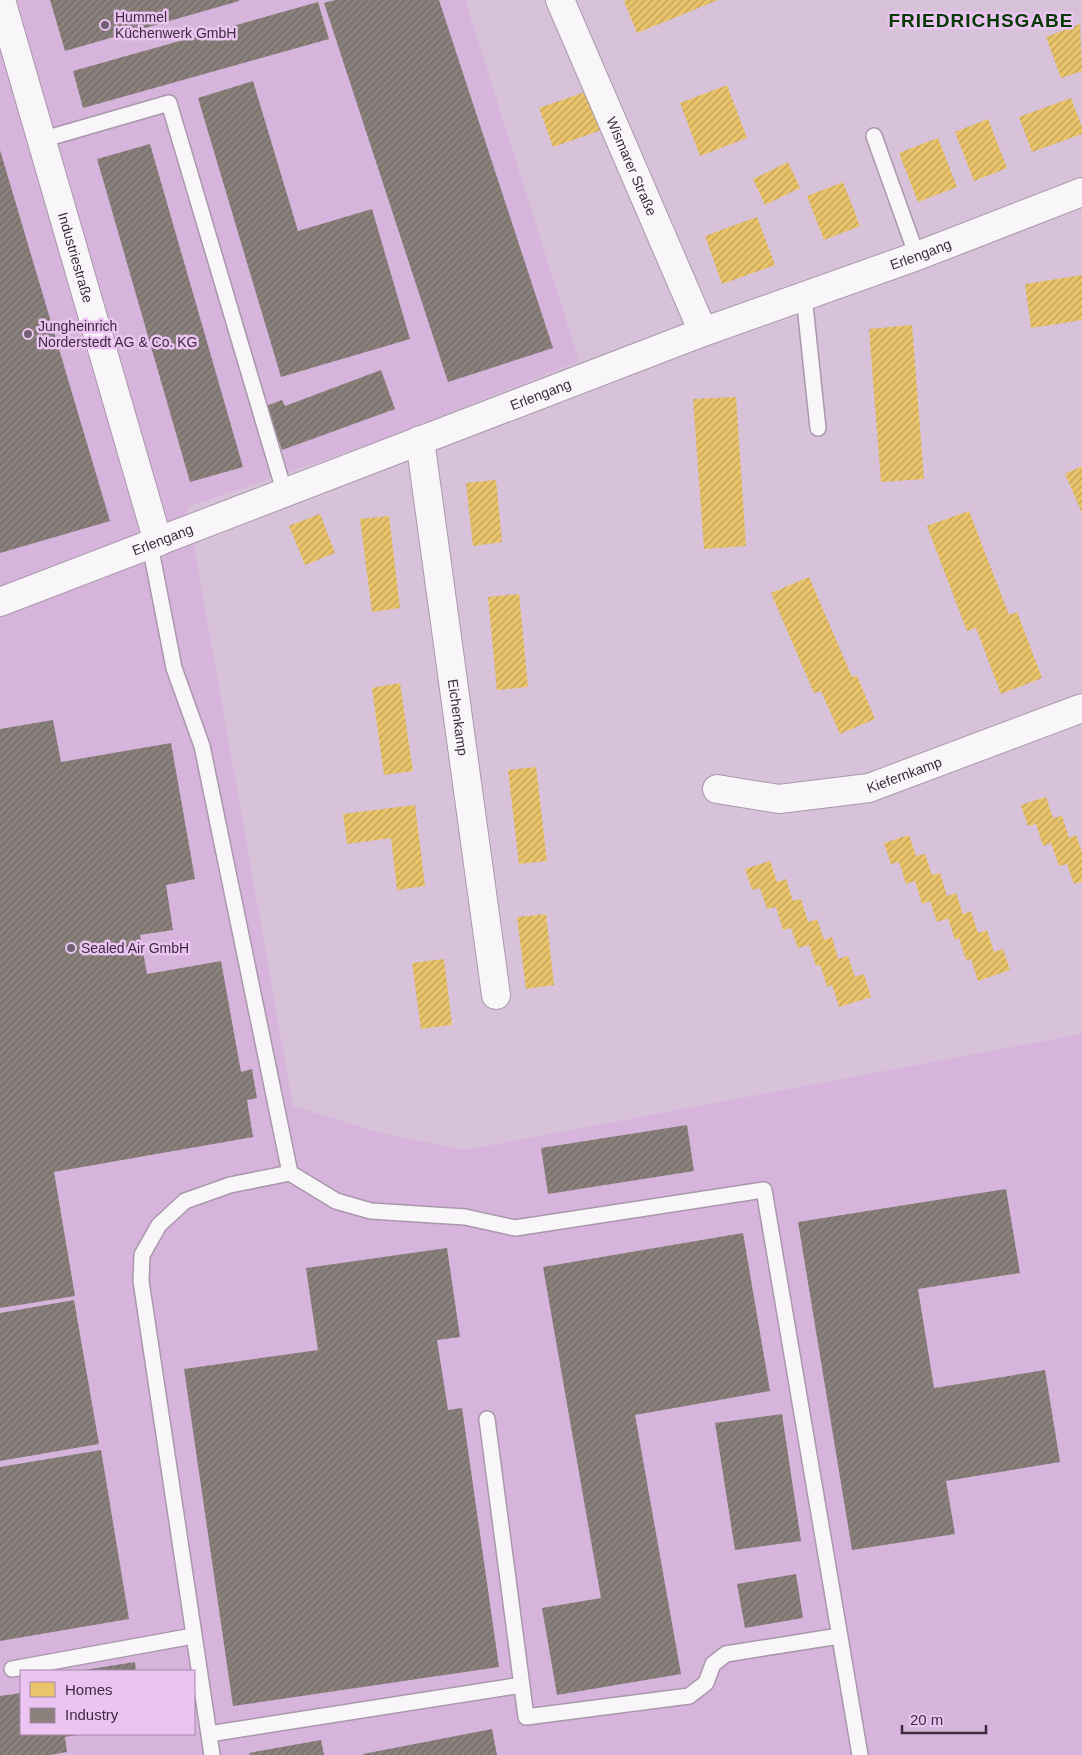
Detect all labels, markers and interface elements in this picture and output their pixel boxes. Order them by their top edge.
place label: Hummel Küchenwerk GmbH [115,9,236,41]
district label: FRIEDRICHSGABE [888,10,1074,31]
marker: Hummel Küchenwerk GmbH [99,19,111,31]
street label: Wismarer Straße [603,114,660,218]
street label: Industriestraße [55,210,96,305]
street label: Erlengang [888,236,953,273]
place label: Jungheinrich Norderstedt AG & Co. KG [38,318,198,350]
marker: Jungheinrich Norderstedt AG & Co. KG [22,328,34,340]
street label: Erlengang [508,375,573,413]
street label: Erlengang [130,521,195,559]
street label: Eichenkamp [445,678,471,757]
street label: Kiefernkamp [864,753,944,796]
place label: Sealed Air GmbH [81,940,189,956]
marker: Sealed Air GmbH [65,942,77,954]
legend [20,1670,195,1735]
text: Homes [65,1681,113,1698]
scale bar [902,1702,986,1734]
text: Industry [65,1706,119,1723]
text: 20 m [910,1711,943,1728]

